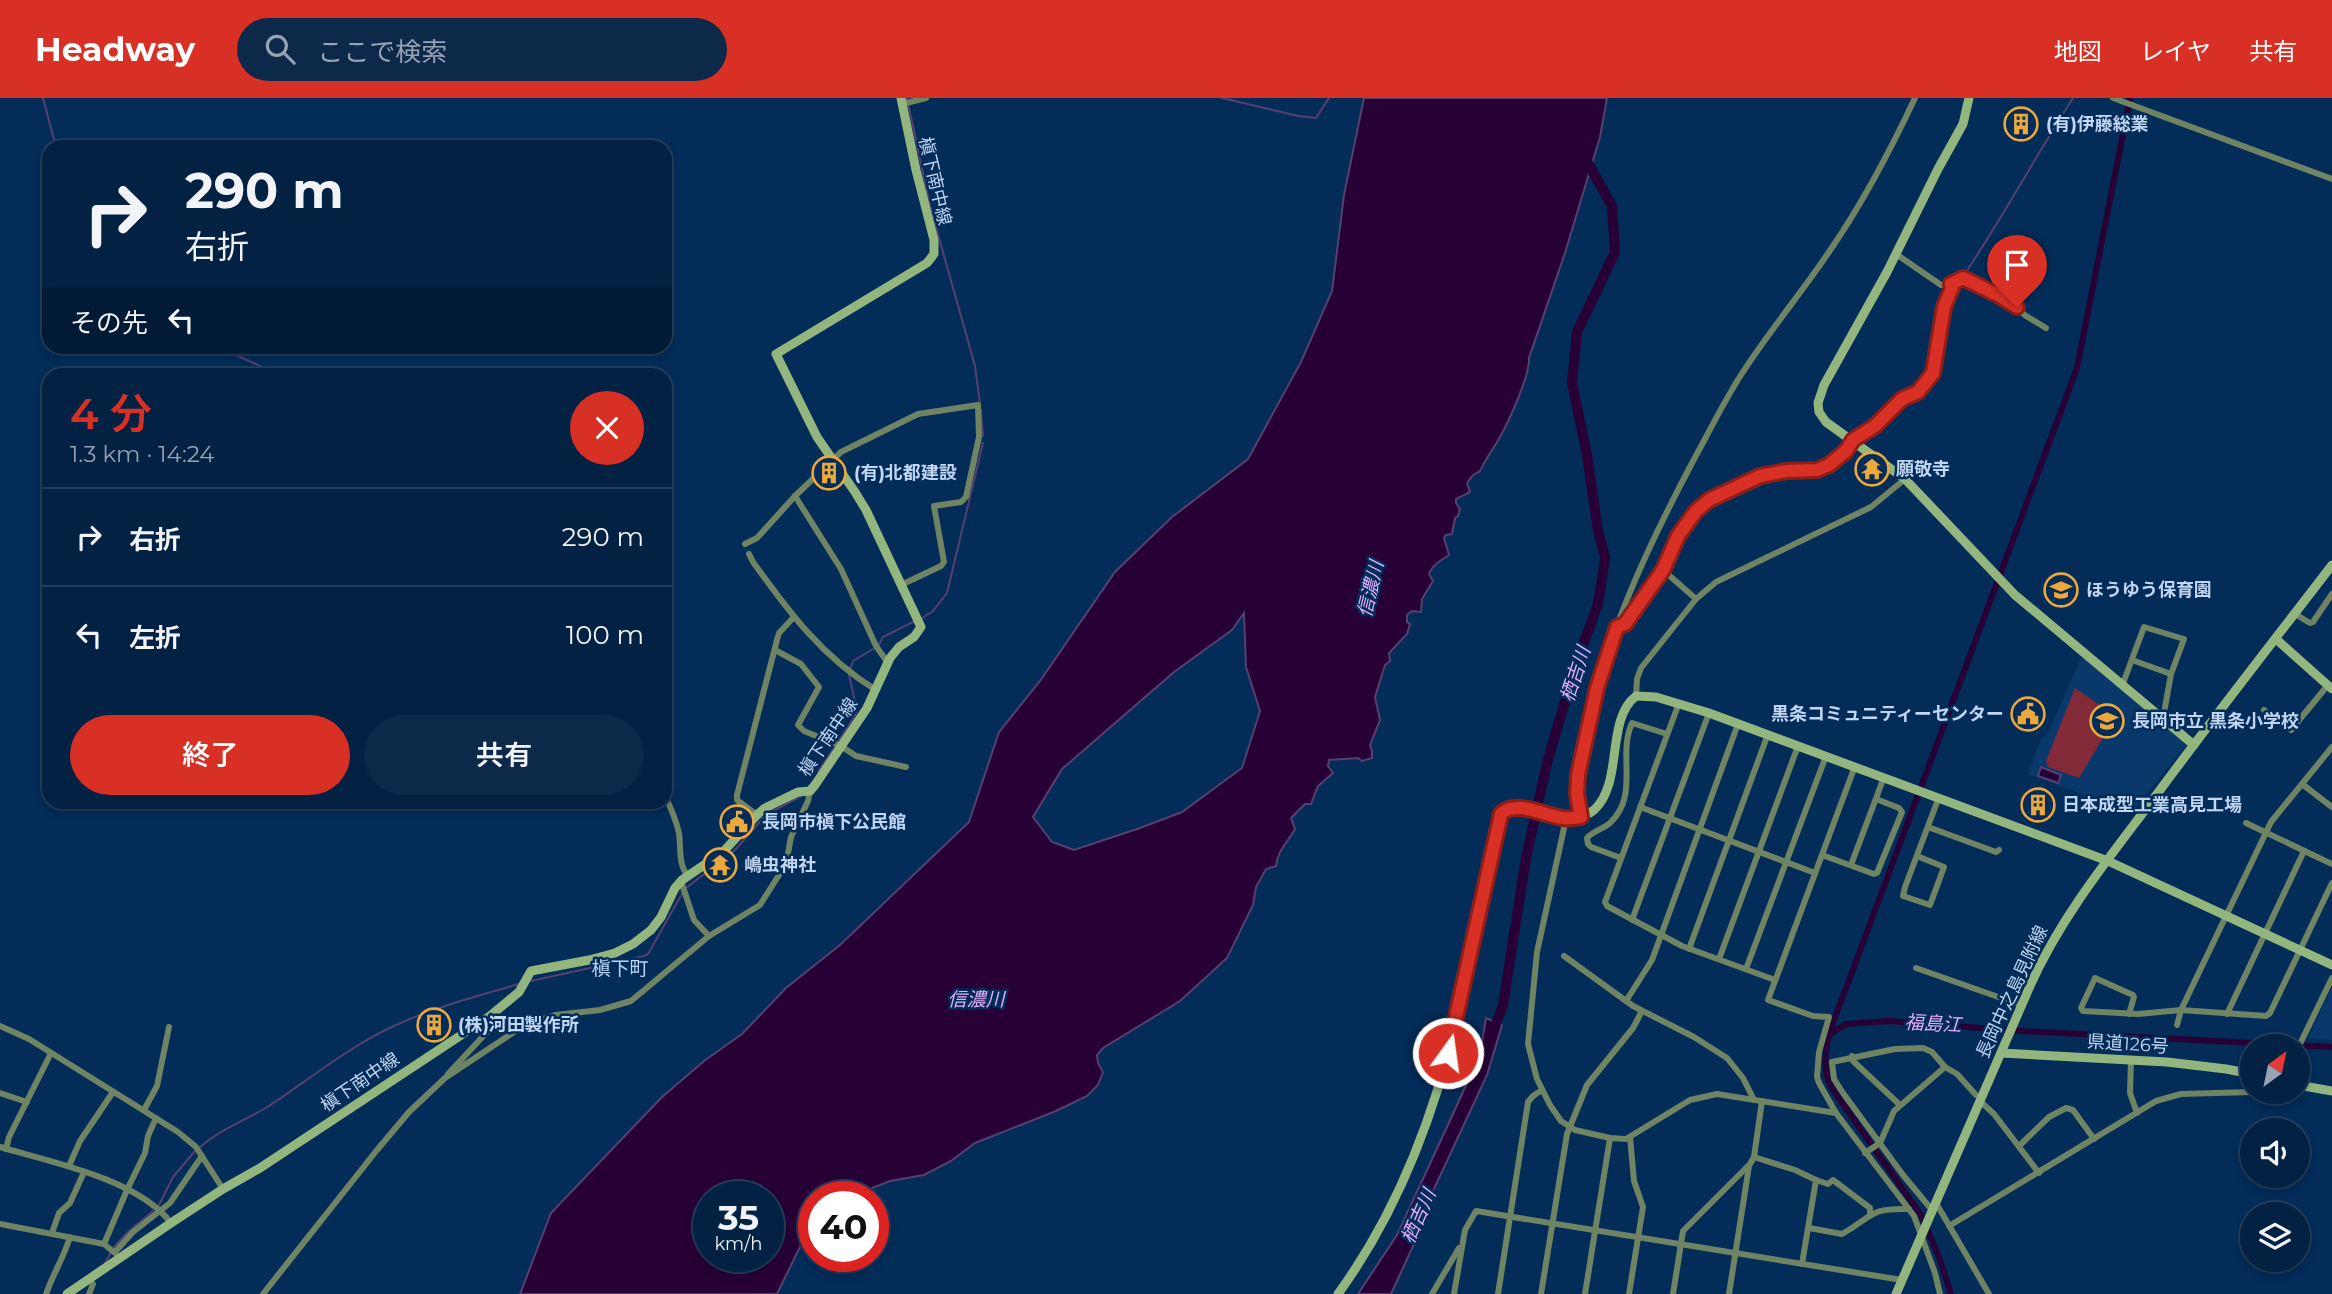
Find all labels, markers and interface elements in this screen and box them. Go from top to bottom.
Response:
search box [237,18,727,81]
text: Headway [35,29,195,69]
icon: search [261,30,299,68]
text: ここで検索 [317,36,447,68]
text: 地図 [2054,37,2102,66]
text: レイヤ [2140,37,2211,66]
text: 共有 [2249,37,2297,66]
building icon: (有)伊藤総業 [2002,105,2040,143]
place label: (有)伊藤総業 [2046,113,2149,135]
street label: 槇下南中線 [914,135,956,227]
text: 290 m [185,161,344,220]
icon: right [70,168,161,259]
text: 右折 [185,227,249,266]
pin [1987,235,2047,307]
icon: arrive [1998,246,2036,284]
icon: left [162,301,200,339]
text: その先 [70,307,148,339]
text: 4 分 [70,388,152,440]
button: close [570,391,644,465]
text: 1.3 km · 14:24 [70,440,215,468]
temple icon: 願敬寺 [1853,450,1891,488]
building icon: (有)北都建設 [810,454,848,492]
place label: 願敬寺 [1896,458,1950,480]
place label: (有)北都建設 [854,462,957,484]
icon: right [70,518,108,556]
text: 290 m [562,521,644,553]
text: 右折 [129,524,181,556]
water label: 信濃川 [1353,557,1389,619]
school or university icon: ほうゆう保育園 [2042,571,2080,609]
place label: ほうゆう保育園 [2086,579,2212,601]
icon: left [70,616,108,654]
text: 100 m [566,619,644,651]
text: 左折 [129,622,181,654]
water label: 栖吉川 [1556,642,1596,705]
street label: 槇下南中線 [794,694,862,780]
public building icon: 黒条コミュニティーセンター [2009,695,2047,733]
school or university icon: 長岡市立 黒条小学校 [2088,702,2126,740]
place label: 黒条コミュニティーセンター [1771,703,2004,725]
place label: 長岡市立 黒条小学校 [2132,710,2299,732]
button: 終了 [70,715,350,795]
button: 共有 [364,715,644,795]
building icon: 日本成型工業高見工場 [2019,786,2057,824]
place label: 日本成型工業高見工場 [2062,794,2242,816]
public building icon: 長岡市槇下公民館 [718,803,756,841]
place label: 長岡市槇下公民館 [762,811,906,833]
temple icon: 嶋虫神社 [701,846,739,884]
place label: 嶋虫神社 [744,854,816,876]
street label: 長岡中之島見附線 [1972,922,2052,1062]
district label: 槇下町 [591,957,649,980]
water label: 信濃川 [947,988,1006,1011]
building icon: (株)河田製作所 [415,1006,453,1044]
water label: 福島江 [1904,1011,1964,1037]
place label: (株)河田製作所 [458,1014,579,1036]
position arrow [1411,1016,1485,1090]
street label: 県道126号 [2087,1030,2169,1058]
north arrow [2240,1034,2310,1104]
map controls [2240,1034,2310,1272]
street label: 槇下南中線 [317,1048,403,1116]
button: sound [2240,1118,2310,1188]
speed limit sign: 40 [798,1181,889,1272]
water label: 栖吉川 [1396,1184,1441,1247]
text: 35 [718,1196,759,1239]
button: layers [2240,1202,2310,1272]
text: km/h [714,1233,763,1255]

